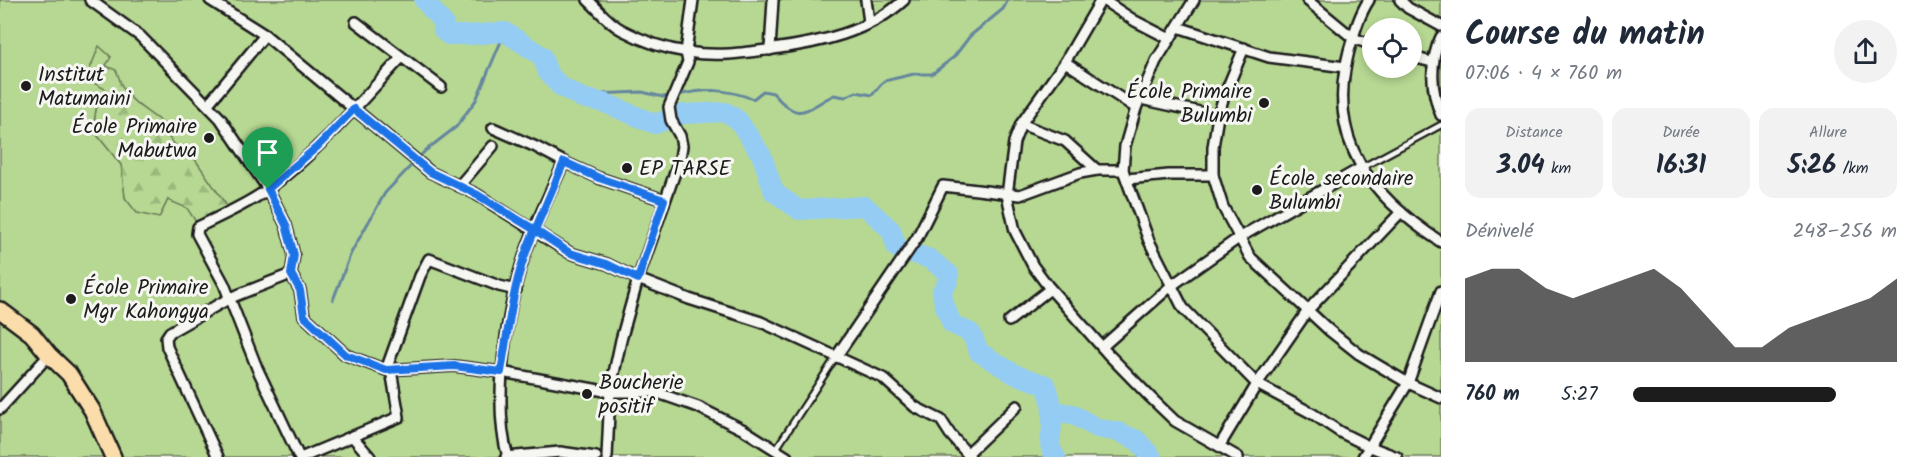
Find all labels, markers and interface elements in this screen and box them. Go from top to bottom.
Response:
text: Course du matin [1465,9,1705,62]
map controls [1362,18,1422,78]
button: locate [1362,18,1422,78]
button: share [1834,20,1897,83]
text: 07:06 · 4 × 760 m [1465,58,1622,90]
place label: Institut Matumaini [38,59,131,116]
place label: École Primaire Bulumbi [1127,76,1253,133]
marker: Institut Matumaini [19,79,33,93]
marker: École Primaire Bulumbi [1257,96,1271,110]
place label: École Primaire Mabutwa [72,111,198,168]
text: Distance [1505,120,1563,145]
text: Durée [1662,120,1700,145]
text: Allure [1809,120,1847,145]
pin [242,127,293,189]
marker: École Primaire Mabutwa [202,131,216,145]
icon: arrive [251,136,284,169]
text: 3.04 [1497,145,1545,187]
text: 16:31 [1656,145,1706,187]
text: 5:26 [1787,145,1836,187]
place label: EP TARSE [639,153,732,186]
text: km [1545,156,1571,181]
text: /km [1836,156,1869,181]
marker: EP TARSE [620,161,634,175]
place label: École secondaire Bulumbi [1269,163,1414,220]
marker: École secondaire Bulumbi [1250,183,1264,197]
text: Dénivelé [1465,216,1533,248]
text: 248–256 m [1793,216,1897,248]
place label: École Primaire Mgr Kahongya [83,272,209,329]
marker: École Primaire Mgr Kahongya [64,292,78,306]
place label: Boucherie positif [598,367,684,424]
text: 760 m [1465,379,1520,411]
text: 5:27 [1561,379,1598,411]
marker: Boucherie positif [580,387,594,401]

